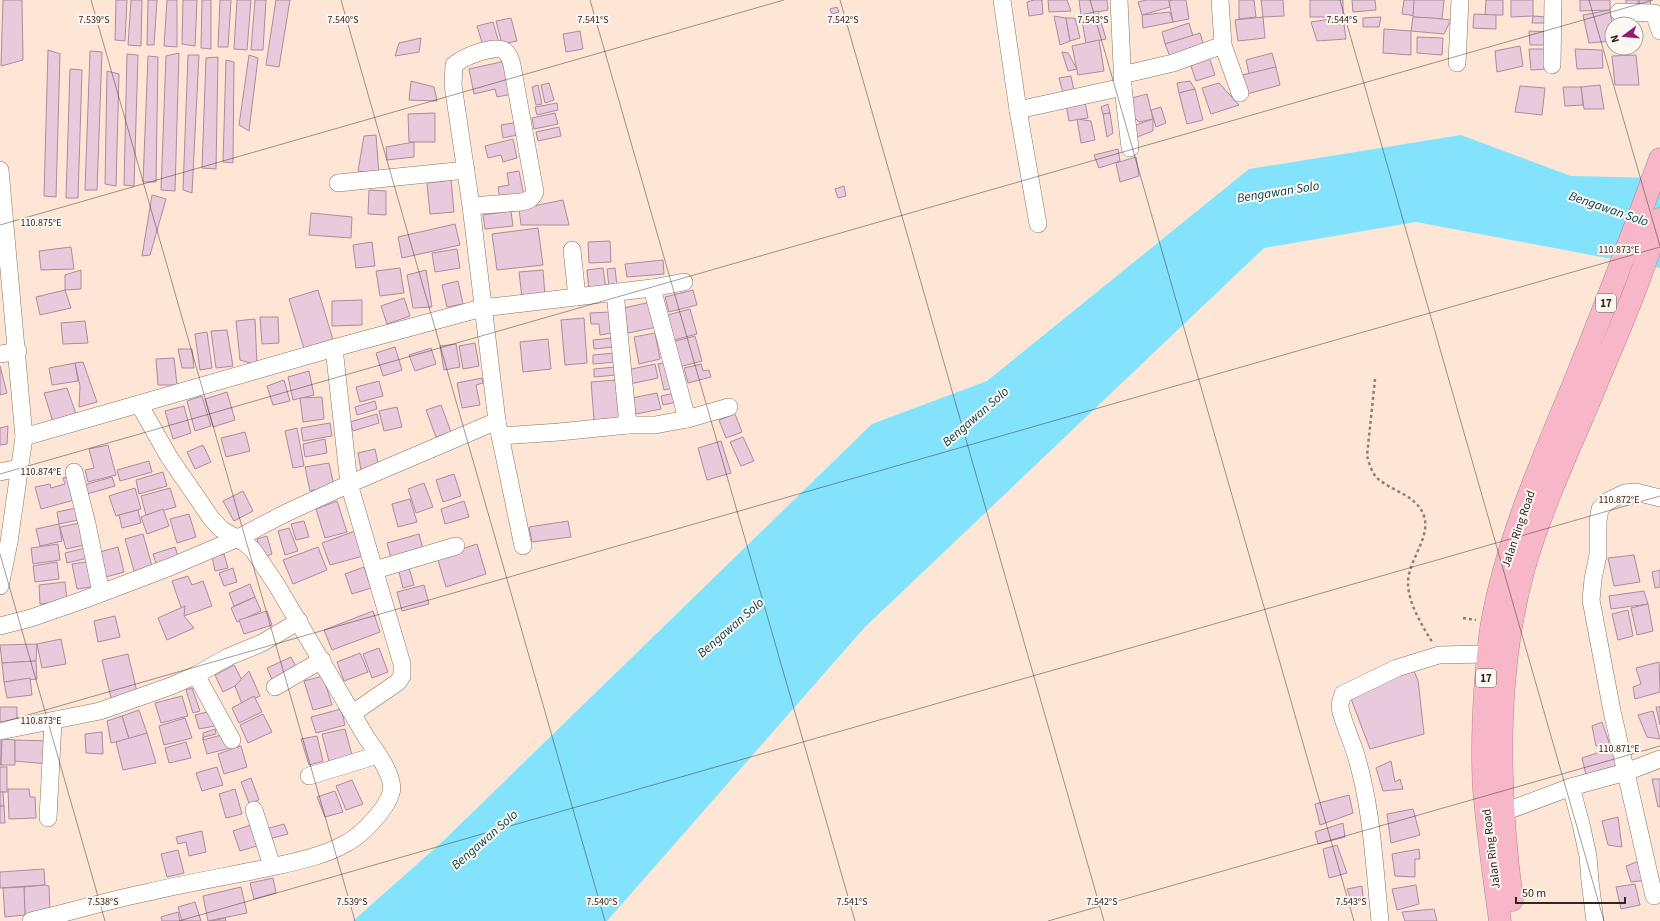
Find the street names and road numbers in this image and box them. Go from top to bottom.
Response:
road number: 17 [1596,294,1616,312]
street label: Jalan Ring Road [1497,488,1540,570]
road number: 17 [1476,669,1496,687]
street label: Jalan Ring Road [1478,808,1505,890]

